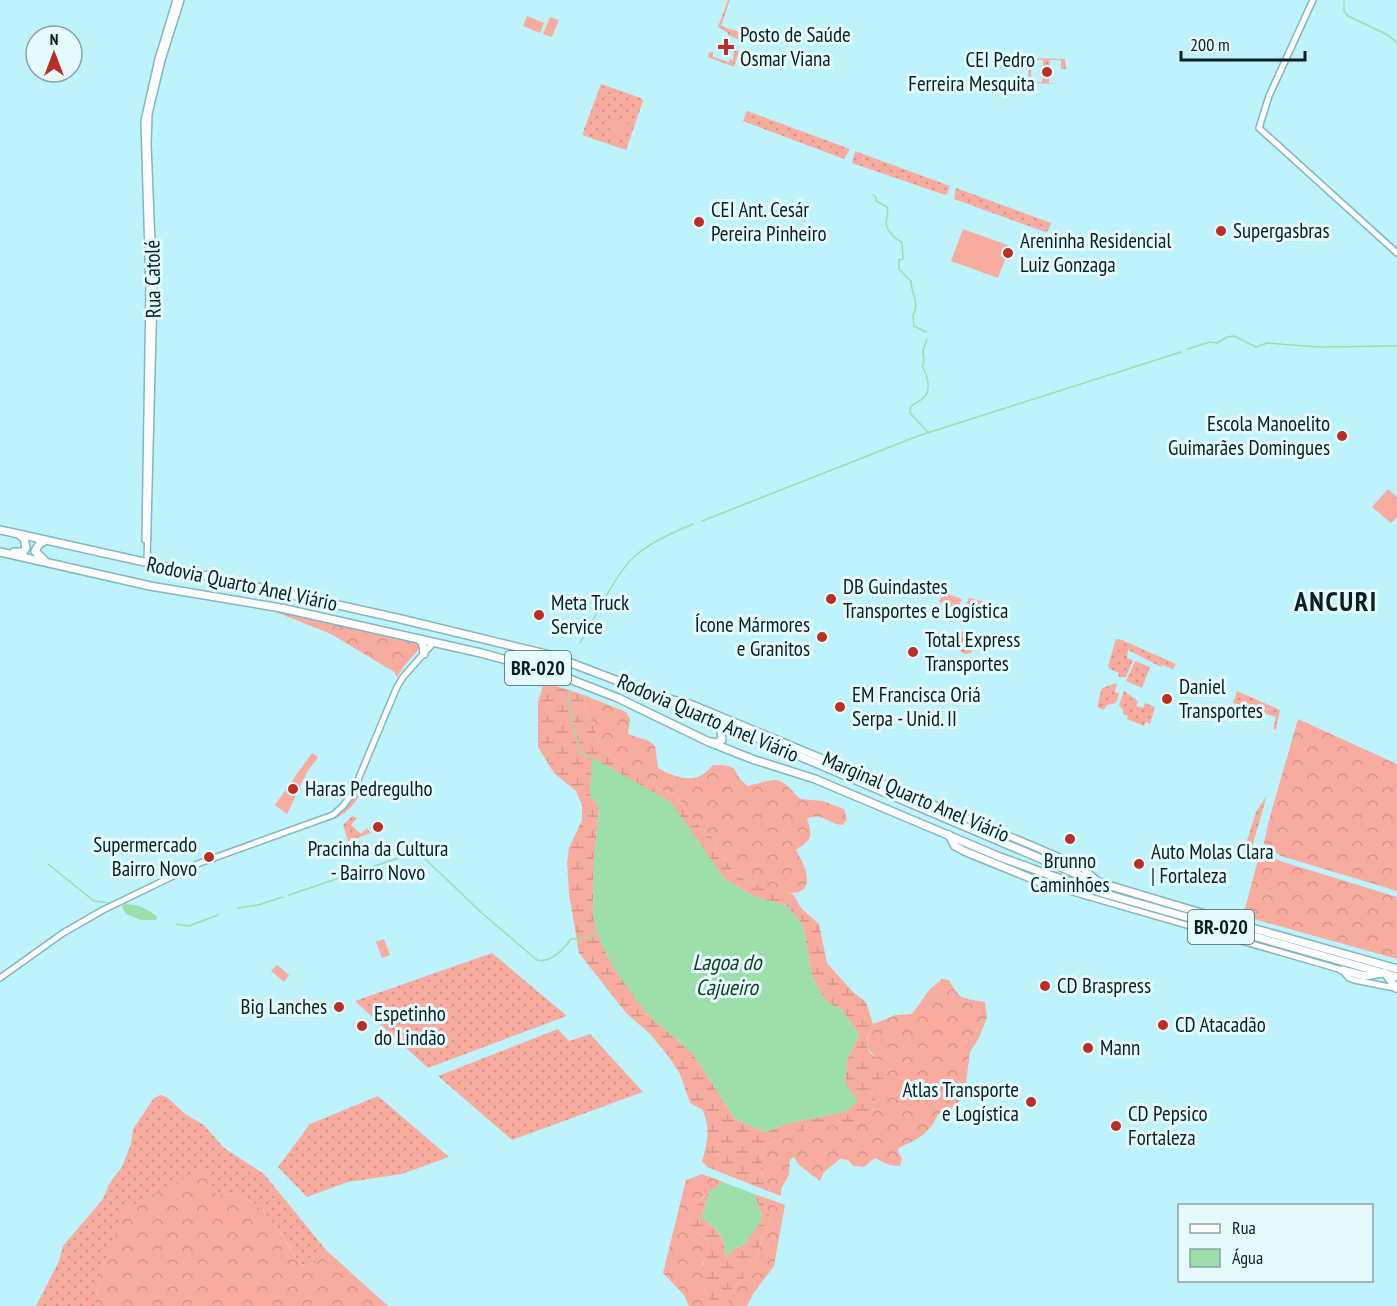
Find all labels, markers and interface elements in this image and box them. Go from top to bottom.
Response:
place label: Posto de Saúde Osmar Viana [740,21,851,72]
north arrow [24,24,84,84]
scale bar [1181,24,1306,62]
text: N [50,29,58,49]
text: 200 m [1190,33,1230,56]
marker: Posto de Saúde Osmar Viana [717,38,735,56]
place label: CEI Pedro Ferreira Mesquita [908,46,1035,97]
marker: CEI Pedro Ferreira Mesquita [1040,65,1054,79]
place label: CEI Ant. Cesár Pereira Pinheiro [711,196,827,247]
marker: CEI Ant. Cesár Pereira Pinheiro [692,215,706,229]
place label: Supergasbras [1233,217,1330,244]
marker: Supergasbras [1214,224,1228,238]
place label: Areninha Residencial Luiz Gonzaga [1020,227,1171,278]
street label: Rua Catolé [138,240,167,318]
marker: Areninha Residencial Luiz Gonzaga [1001,246,1015,260]
place label: Escola Manoelito Guimarães Domingues [1168,410,1330,461]
marker: Escola Manoelito Guimarães Domingues [1335,429,1349,443]
street label: Rodovia Quarto Anel Viário [144,550,340,617]
place label: DB Guindastes Transportes e Logística [843,573,1008,624]
district label: ANCURI [1293,584,1378,618]
place label: Meta Truck Service [551,589,629,640]
marker: DB Guindastes Transportes e Logística [824,592,838,606]
marker: Meta Truck Service [532,608,546,622]
place label: Ícone Mármores e Granitos [695,611,810,662]
place label: Total Express Transportes [925,626,1020,677]
marker: Ícone Mármores e Granitos [815,630,829,644]
marker: Total Express Transportes [906,645,920,659]
road number: BR-020 [505,651,571,685]
street label: Rodovia Quarto Anel Viário [613,667,803,768]
place label: Daniel Transportes [1179,673,1263,724]
place label: EM Francisca Oriá Serpa - Unid. II [852,681,981,732]
marker: Daniel Transportes [1160,692,1174,706]
marker: EM Francisca Oriá Serpa - Unid. II [833,700,847,714]
street label: Marginal Quarto Anel Viário [819,745,1014,848]
place label: Haras Pedregulho [305,775,433,802]
marker: Haras Pedregulho [286,782,300,796]
marker: Pracinha da Cultura - Bairro Novo [371,820,385,834]
place label: Supermercado Bairro Novo [93,831,197,882]
marker: Brunno Caminhões [1063,832,1077,846]
place label: Pracinha da Cultura - Bairro Novo [308,835,448,886]
place label: Auto Molas Clara | Fortaleza [1151,838,1274,889]
place label: Brunno Caminhões [1030,847,1110,898]
marker: Supermercado Bairro Novo [202,850,216,864]
marker: Auto Molas Clara | Fortaleza [1132,857,1146,871]
road number: BR-020 [1188,910,1254,944]
water label: Lagoa do Cajueiro [692,948,763,1001]
place label: CD Braspress [1057,972,1151,999]
marker: CD Braspress [1038,979,1052,993]
place label: Big Lanches [241,993,327,1020]
marker: Big Lanches [332,1000,346,1014]
place label: Espetinho do Lindão [374,1000,446,1051]
place label: CD Atacadão [1175,1011,1266,1038]
marker: CD Atacadão [1156,1018,1170,1032]
marker: Espetinho do Lindão [355,1019,369,1033]
place label: Mann [1100,1034,1140,1061]
marker: Mann [1081,1041,1095,1055]
place label: Atlas Transporte e Logística [902,1076,1019,1127]
marker: Atlas Transporte e Logística [1024,1095,1038,1109]
place label: CD Pepsico Fortaleza [1128,1100,1208,1151]
marker: CD Pepsico Fortaleza [1109,1119,1123,1133]
legend [1178,1204,1373,1282]
text: Rua [1232,1216,1256,1239]
text: Água [1232,1246,1263,1269]

